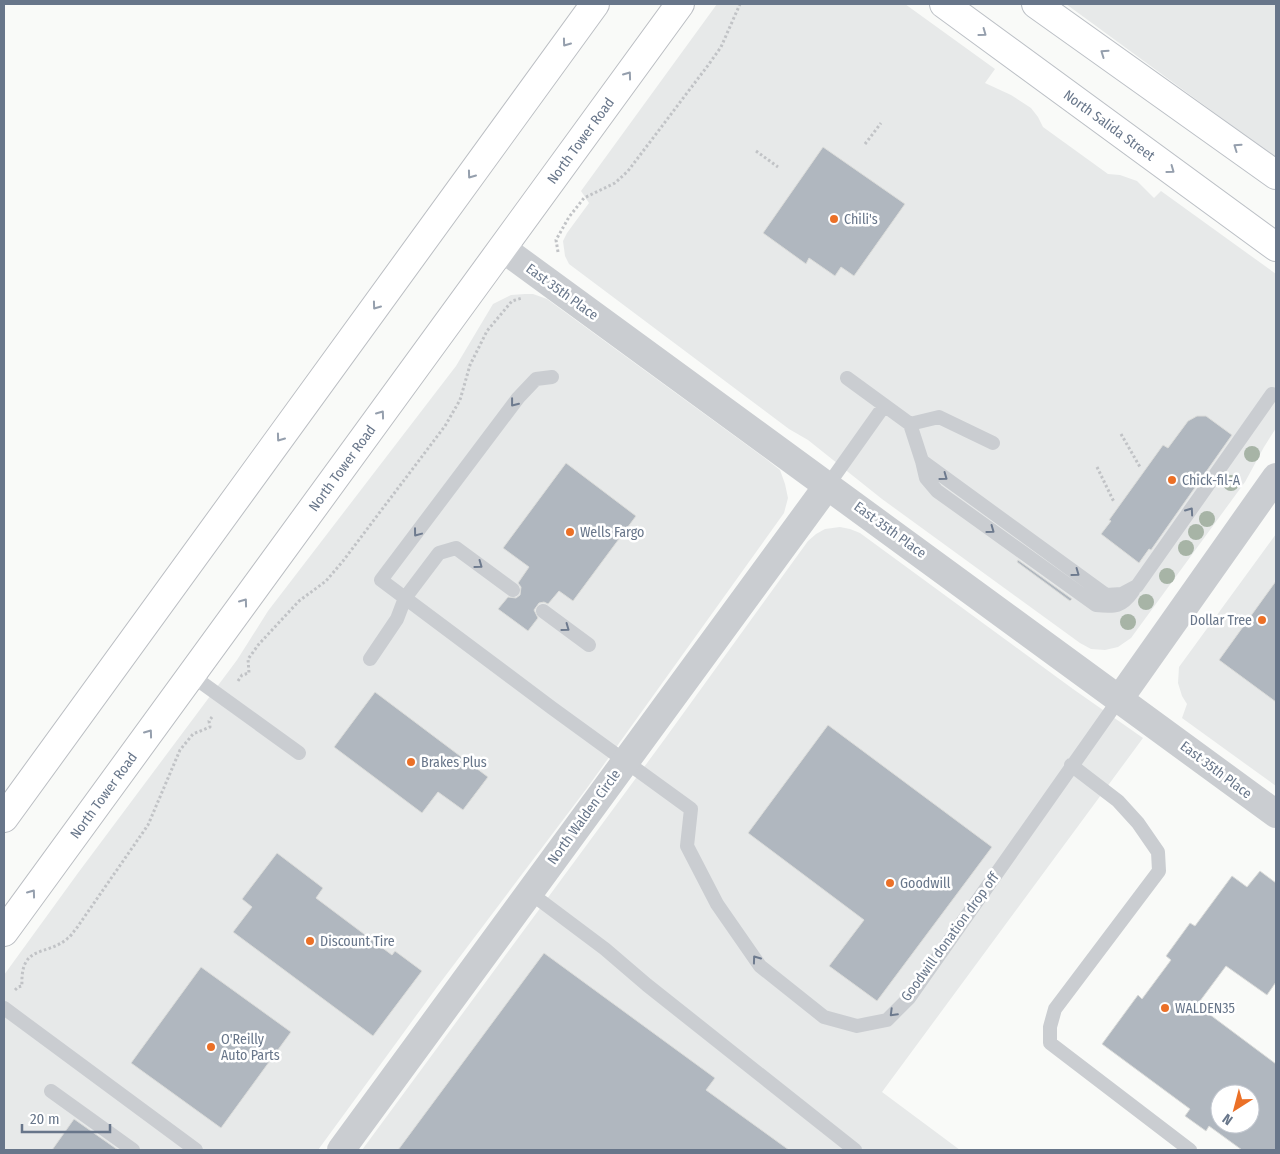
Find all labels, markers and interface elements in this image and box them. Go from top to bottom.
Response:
one-way arrow [977,27,987,36]
one-way arrow [563,37,572,47]
one-way arrow [1100,50,1110,59]
one-way arrow [622,72,630,81]
street label: North Salida Street [1060,86,1159,164]
street label: North Tower Road [543,94,617,187]
one-way arrow [1233,144,1242,153]
one-way arrow [1165,164,1174,173]
one-way arrow [468,169,477,179]
place label: Chili's [844,211,878,228]
marker: Chili's [828,213,840,225]
street label: East 35th Place [523,260,602,324]
one-way arrow [373,300,381,309]
one-way arrow [511,397,520,407]
one-way arrow [375,410,384,420]
street label: North Tower Road [305,422,379,514]
one-way arrow [277,432,286,442]
one-way arrow [938,472,947,480]
place label: Chick-fil-A [1182,472,1241,489]
marker: Chick-fil-A [1166,474,1178,486]
street label: East 35th Place [851,498,930,562]
one-way arrow [1184,507,1193,517]
place label: Wells Fargo [580,524,644,541]
one-way arrow [985,524,995,533]
marker: Wells Fargo [564,526,576,538]
one-way arrow [414,527,422,536]
one-way arrow [473,559,483,568]
one-way arrow [1070,567,1080,576]
one-way arrow [238,598,247,608]
place label: Dollar Tree [1190,612,1252,629]
marker: Dollar Tree [1256,614,1268,626]
one-way arrow [560,622,570,631]
one-way arrow [143,729,152,739]
street label: East 35th Place [1177,738,1255,802]
street label: North Tower Road [66,749,141,842]
place label: Brakes Plus [421,754,487,771]
marker: Brakes Plus [405,756,417,768]
street label: North Walden Circle [544,766,624,868]
street label: Goodwill donation drop off [898,868,1003,1005]
place label: Goodwill [900,875,951,892]
marker: Goodwill [884,877,896,889]
one-way arrow [27,890,35,899]
place label: Discount Tire [320,933,395,950]
marker: Discount Tire [304,935,316,947]
one-way arrow [753,955,762,965]
place label: WALDEN35 [1175,1000,1235,1017]
marker: WALDEN35 [1159,1002,1171,1014]
one-way arrow [890,1008,899,1017]
place label: O'Reilly Auto Parts [221,1031,280,1064]
marker: O'Reilly Auto Parts [205,1041,217,1053]
north arrow [1210,1084,1260,1134]
scale bar [22,1102,110,1134]
text: 20 m [30,1110,60,1128]
text: N [1219,1110,1236,1128]

